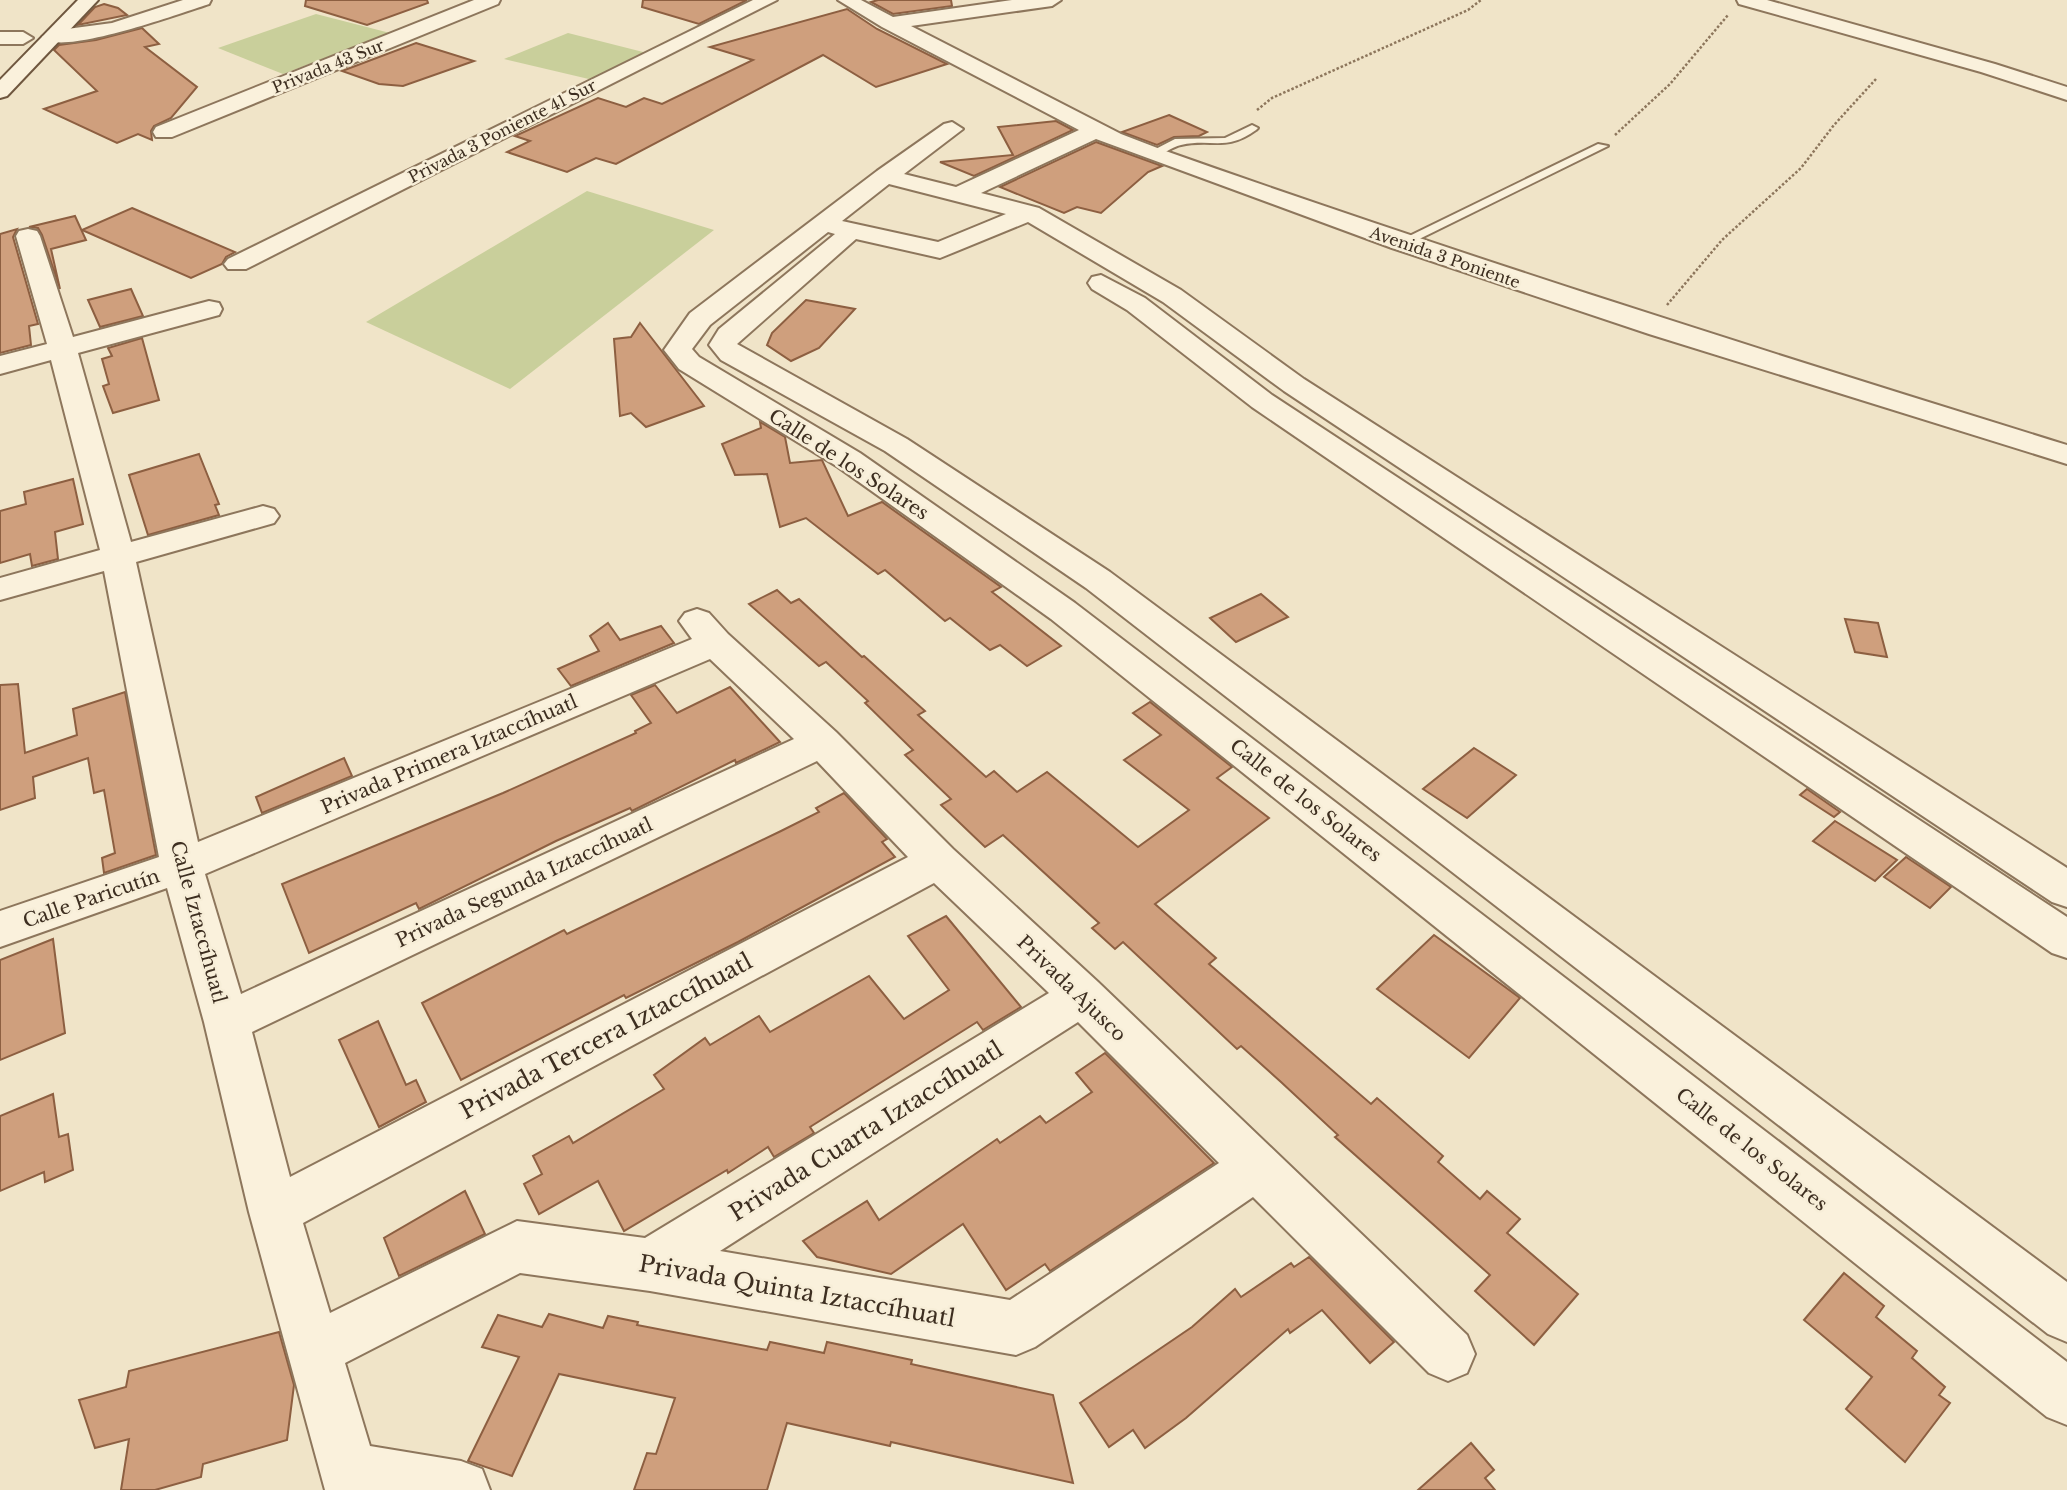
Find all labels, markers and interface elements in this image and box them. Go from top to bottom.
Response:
street label: Privada 43 Sur [269,34,387,98]
street label: Privada 3 Poniente 41 Sur [405,75,600,187]
street label: Avenida 3 Poniente [1366,222,1523,292]
street label: Calle de los Solares [764,404,933,525]
street label: Privada Primera Iztaccíhuatl [317,690,581,819]
street label: Calle de los Solares [1225,734,1386,867]
street label: Privada Segunda Iztaccíhuatl [392,813,656,952]
street label: Calle Iztaccíhuatl [166,838,231,1006]
street label: Calle Paricutín [20,864,163,933]
street label: Privada Ajusco [1012,931,1131,1046]
street label: Privada Tercera Iztaccíhuatl [455,947,757,1125]
street label: Privada Cuarta Iztaccíhuatl [724,1035,1008,1227]
street label: Calle de los Solares [1671,1083,1832,1216]
street label: Privada Quinta Iztaccíhuatl [637,1249,957,1333]

